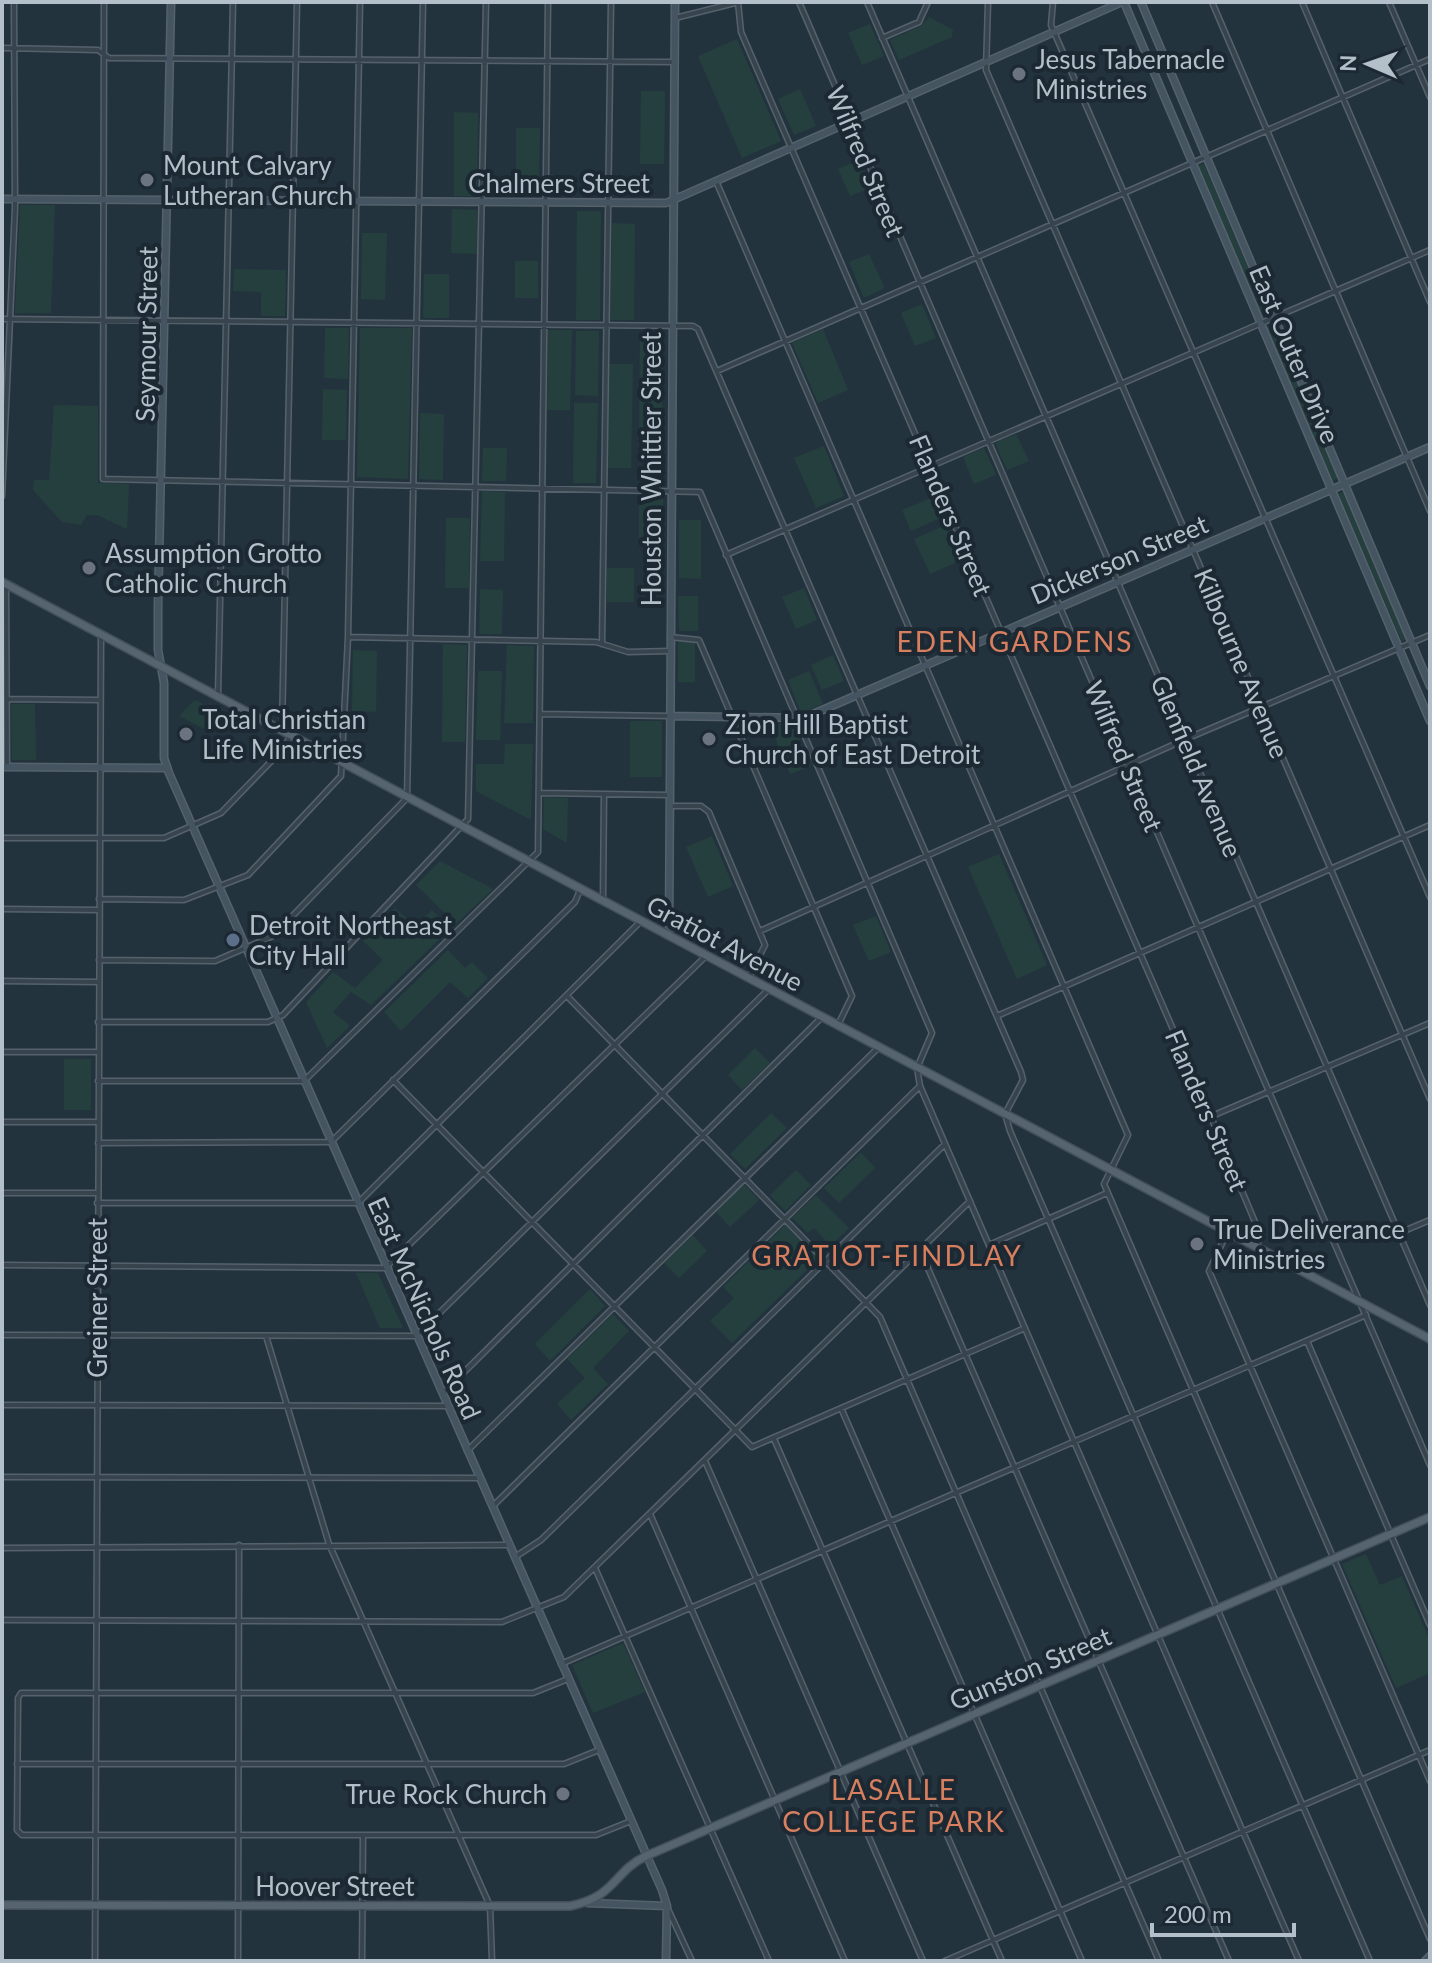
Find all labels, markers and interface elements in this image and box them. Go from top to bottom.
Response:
north arrow [1328,24,1408,104]
place label: Jesus Tabernacle Ministries [1035,43,1225,105]
text: N [1334,54,1361,72]
marker: Jesus Tabernacle Ministries [1010,65,1028,83]
street label: Wilfred Street [820,81,912,242]
place label: Mount Calvary Lutheran Church [163,149,353,211]
street label: Chalmers Street [468,167,651,199]
marker: Mount Calvary Lutheran Church [138,171,156,189]
street label: Seymour Street [128,245,164,422]
street label: East Outer Drive [1243,260,1347,448]
street label: Houston Whittier Street [635,331,667,606]
street label: Flanders Street [903,430,1000,601]
street label: Dickerson Street [1026,507,1213,611]
place label: Assumption Grotto Catholic Church [105,537,322,599]
marker: Assumption Grotto Catholic Church [80,559,98,577]
street label: Kilbourne Avenue [1188,563,1296,763]
district label: EDEN GARDENS [897,624,1134,658]
street label: Glenfield Avenue [1144,670,1250,862]
street label: Wilfred Street [1078,676,1170,837]
place label: Total Christian Life Ministries [202,703,366,765]
place label: Zion Hill Baptist Church of East Detroit [725,708,981,770]
marker: Total Christian Life Ministries [177,725,195,743]
marker: Zion Hill Baptist Church of East Detroit [700,730,718,748]
street label: Gratiot Avenue [641,888,809,998]
place label: Detroit Northeast City Hall [249,909,453,971]
marker: Detroit Northeast City Hall [224,931,242,949]
street label: Flanders Street [1159,1025,1256,1196]
street label: East McNichols Road [362,1192,488,1424]
place label: True Deliverance Ministries [1213,1213,1405,1275]
street label: Greiner Street [81,1217,113,1378]
marker: True Deliverance Ministries [1188,1235,1206,1253]
district label: GRATIOT-FINDLAY [751,1238,1023,1272]
street label: Gunston Street [944,1619,1116,1716]
district label: LASALLE COLLEGE PARK [782,1772,1006,1838]
place label: True Rock Church [345,1778,547,1810]
marker: True Rock Church [554,1785,572,1803]
street label: Hoover Street [255,1870,415,1902]
scale bar [1152,1887,1294,1937]
text: 200 m [1164,1899,1232,1928]

